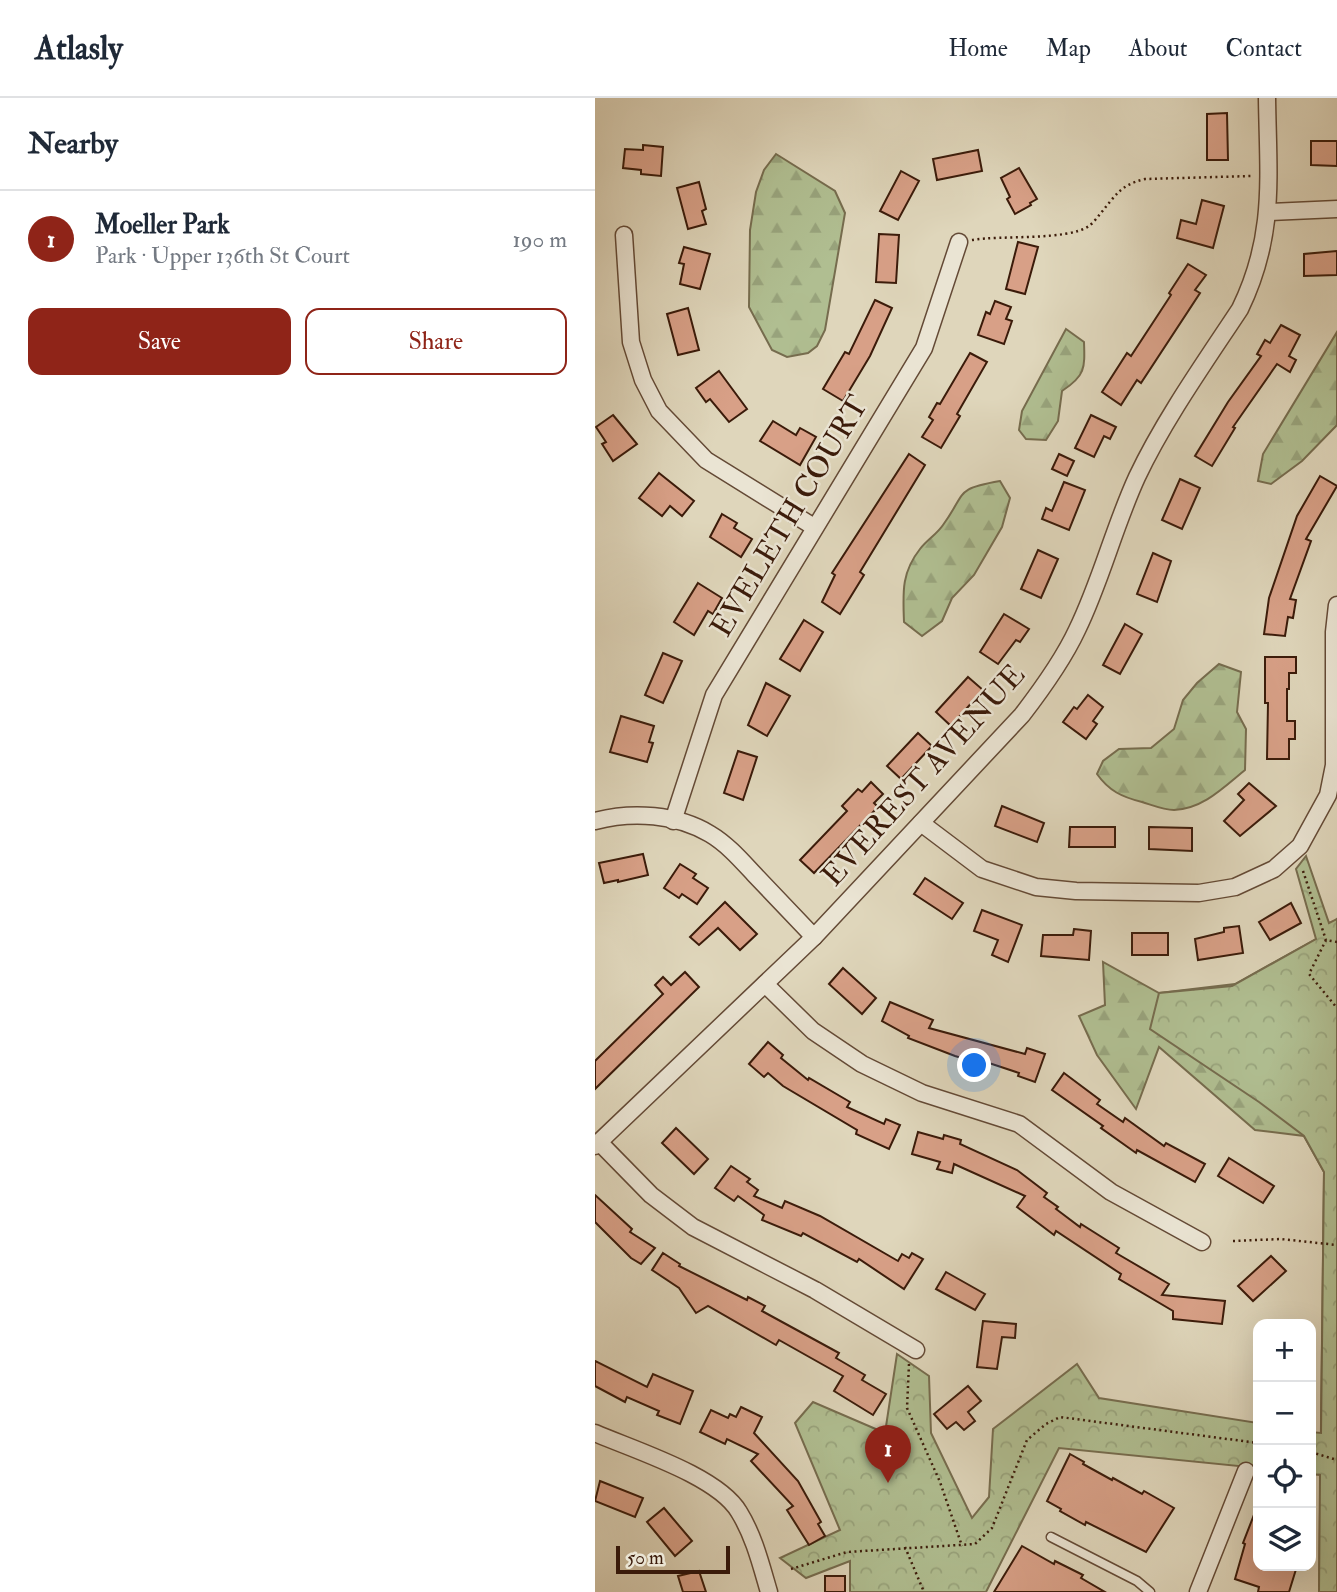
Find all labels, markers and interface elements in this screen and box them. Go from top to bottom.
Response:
text: Atlasly [35,28,123,69]
text: Home [948,33,1008,64]
text: Map [1046,33,1091,64]
text: About [1129,33,1188,64]
text: Contact [1226,33,1302,64]
text: Nearby [28,125,118,162]
text: Moeller Park [95,209,230,241]
text: 1 [47,225,55,254]
text: 190 m [513,225,567,254]
text: Park · Upper 136th St Court [95,241,350,270]
button: Save [28,308,291,375]
button: Share [305,308,567,375]
street label: EVELETH COURT [703,389,876,644]
street label: EVEREST AVENUE [814,657,1033,894]
your location [957,1048,991,1082]
map controls [1253,1319,1316,1571]
button: + [1253,1319,1316,1382]
button: − [1253,1382,1316,1445]
pin: 1 [865,1425,911,1483]
button: locate [1253,1445,1316,1508]
button: layers [1253,1508,1316,1571]
scale bar [616,1543,730,1575]
text: 50 m [627,1546,664,1570]

